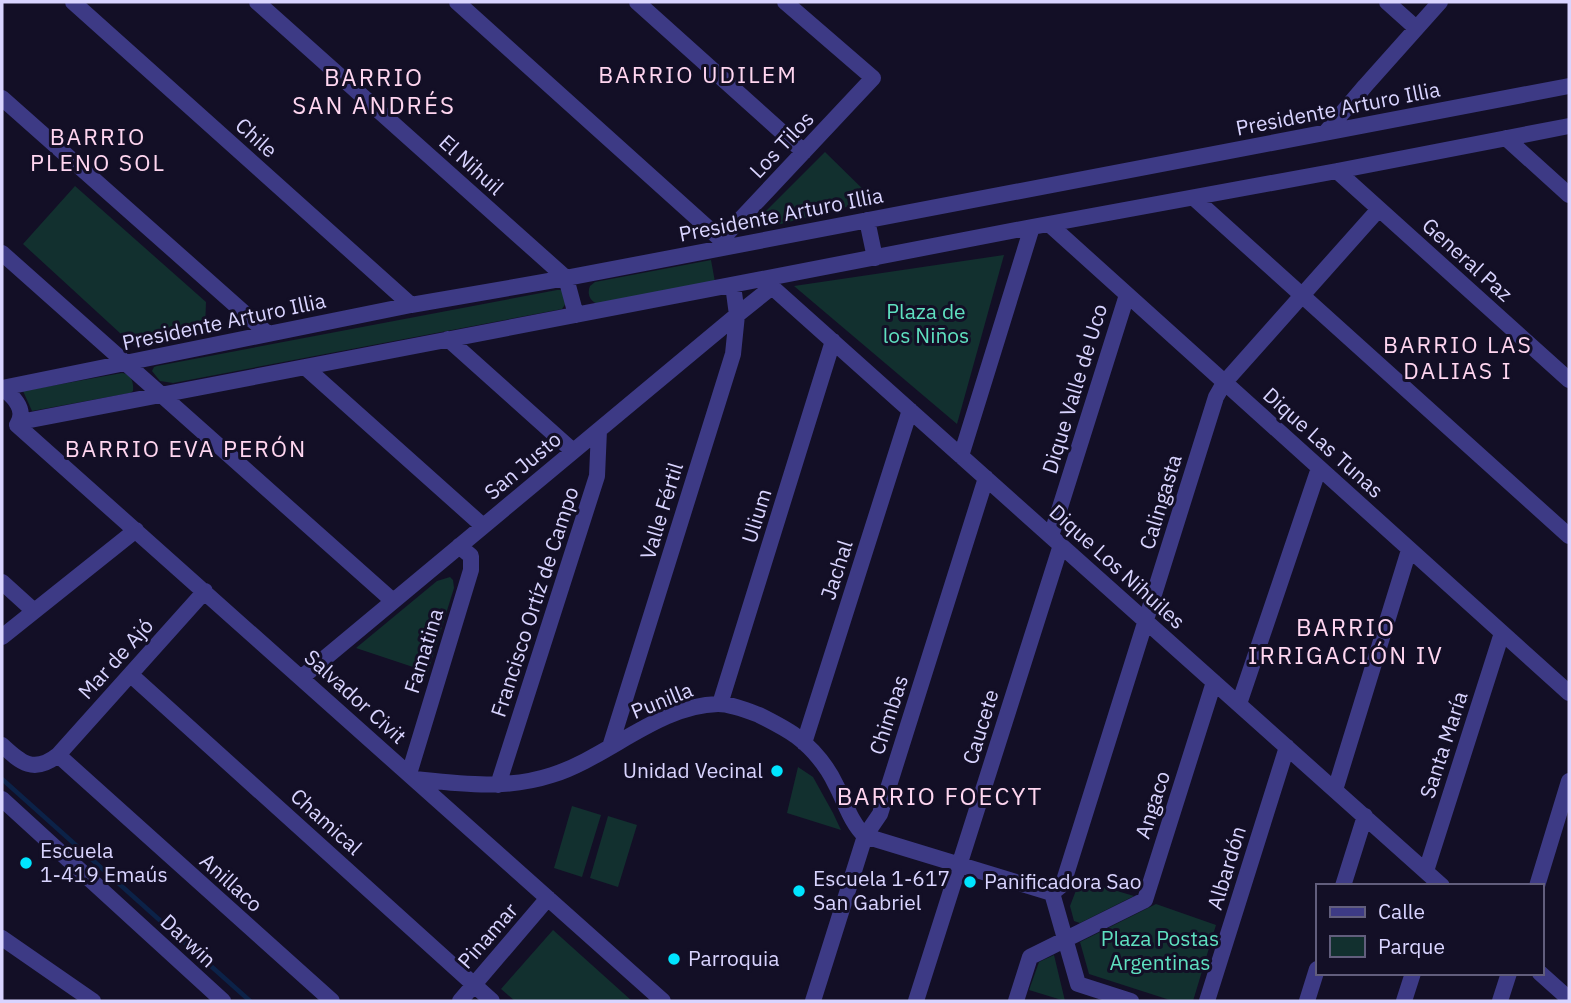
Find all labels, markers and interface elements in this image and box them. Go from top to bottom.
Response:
district label: BARRIO UDILEM [598,59,798,89]
district label: BARRIO SAN ANDRÉS [292,61,456,121]
street label: Presidente Arturo Illia [1233,74,1442,142]
street label: Los Tilos [743,105,820,184]
street label: Chile [230,111,284,164]
district label: BARRIO PLENO SOL [30,121,166,177]
street label: El Nihuil [433,128,510,201]
street label: Presidente Arturo Illia [676,180,885,248]
street label: General Paz [1416,211,1519,307]
street label: Presidente Arturo Illia [119,286,328,356]
park label: Plaza de los Niños [883,297,969,349]
street label: Dique Valle de Uco [1035,300,1113,477]
district label: BARRIO LAS DALIAS I [1383,329,1533,385]
street label: Dique Las Tunas [1257,381,1390,504]
street label: San Justo [478,425,567,506]
district label: BARRIO EVA PERÓN [65,433,307,463]
street label: Calingasta [1132,451,1188,553]
street label: Valle Fértil [633,459,689,563]
street label: Francisco Ortíz de Campo [484,483,585,720]
street label: Ulium [735,485,778,546]
street label: Dique Los Nihuiles [1044,498,1192,635]
street label: Jachal [813,536,859,603]
street label: Famatina [397,605,449,697]
district label: BARRIO IRRIGACIÓN IV [1248,611,1444,671]
street label: Mar de Ajó [71,612,159,705]
street label: Salvador Civit [299,643,413,750]
street label: Chimbas [862,671,914,758]
street label: Punilla [627,675,697,725]
street label: Caucete [955,686,1005,768]
street label: Santa María [1413,687,1474,802]
place label: Unidad Vecinal [623,756,763,784]
marker: Unidad Vecinal [769,763,785,779]
street label: Angaco [1128,767,1176,842]
district label: BARRIO FOECYT [837,780,1043,812]
street label: Chamical [285,782,369,861]
street label: Albardón [1200,822,1252,913]
place label: Escuela 1-419 Emaús [40,836,168,888]
street label: Anillaco [194,847,269,918]
marker: Escuela 1-419 Emaús [18,855,34,871]
place label: Escuela 1-617 San Gabriel [813,864,950,916]
place label: Panificadora Sao [984,867,1142,895]
marker: Panificadora Sao [962,874,978,890]
marker: Escuela 1-617 San Gabriel [791,883,807,899]
legend [1316,884,1543,975]
street label: Pinamar [451,896,524,974]
text: Calle [1378,897,1425,925]
street label: Darwin [155,907,223,973]
park label: Plaza Postas Argentinas [1101,924,1219,976]
text: Parque [1378,932,1445,960]
place label: Parroquia [688,944,779,972]
marker: Parroquia [666,951,682,967]

